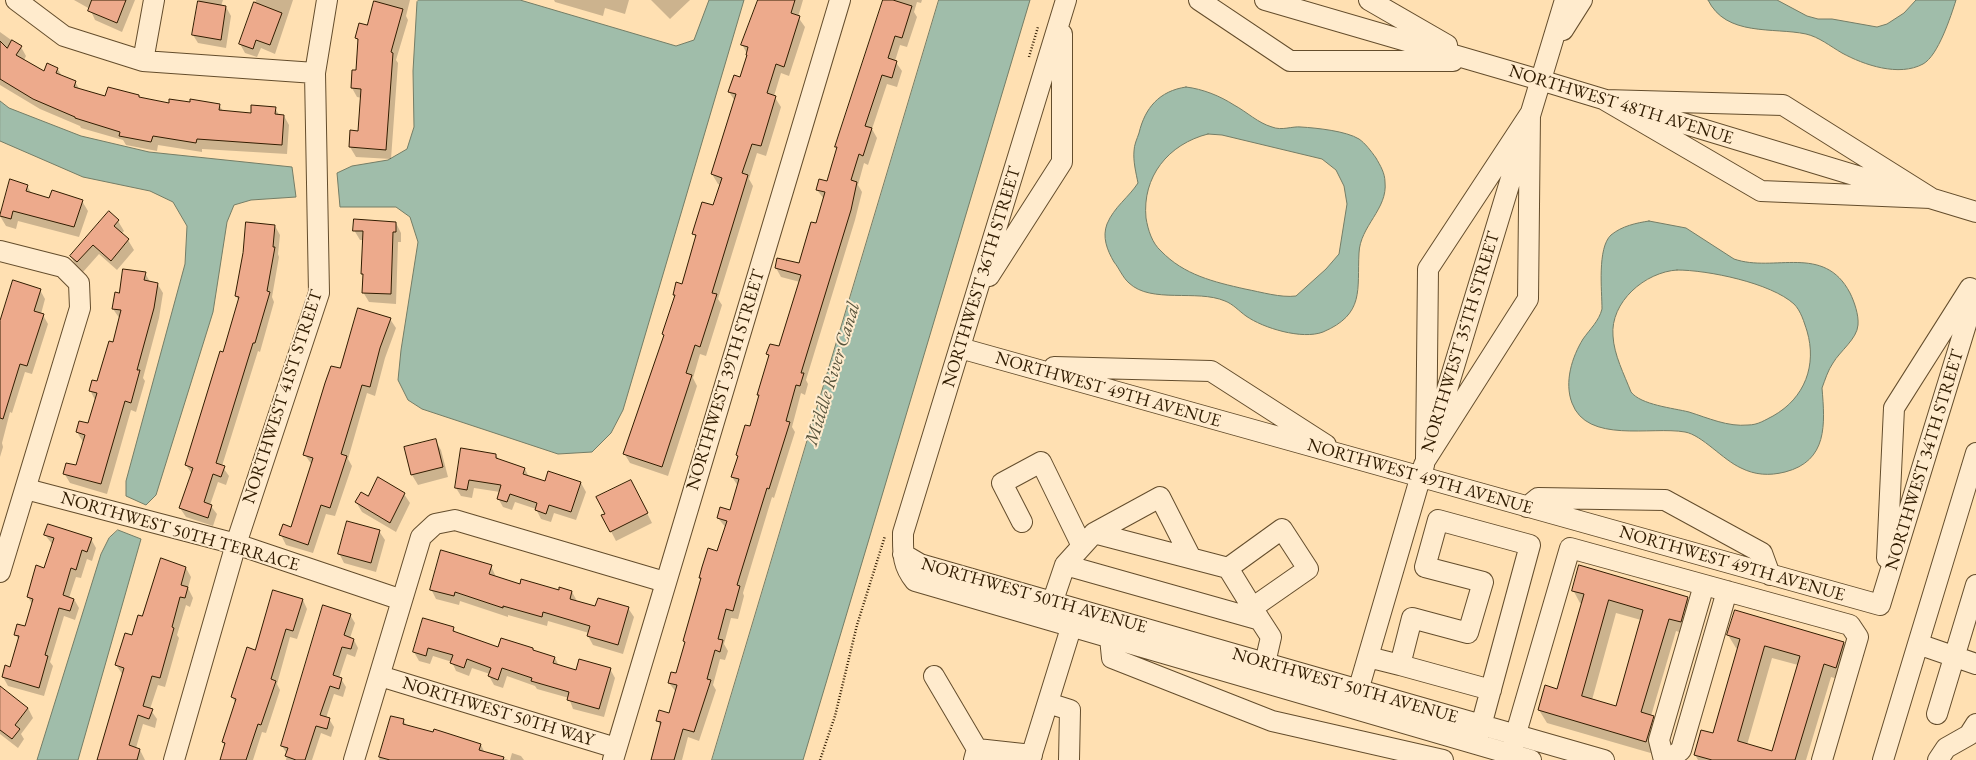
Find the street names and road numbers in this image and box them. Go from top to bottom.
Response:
street label: NORTHWEST 48TH AVENUE [1506,61,1736,149]
street label: NORTHWEST 36TH STREET [938,164,1026,390]
street label: NORTHWEST 35TH STREET [1417,229,1505,455]
street label: NORTHWEST 39TH STREET [682,267,770,493]
street label: NORTHWEST 41ST STREET [238,287,328,507]
street label: NORTHWEST 49TH AVENUE [993,347,1223,433]
street label: NORTHWEST 34TH STREET [1881,347,1969,573]
street label: NORTHWEST 49TH AVENUE [1305,434,1535,520]
street label: NORTHWEST 50TH TERRACE [58,488,302,576]
street label: NORTHWEST 49TH AVENUE [1617,521,1847,607]
street label: NORTHWEST 50TH AVENUE [919,553,1149,639]
street label: NORTHWEST 50TH AVENUE [1230,643,1460,729]
street label: NORTHWEST 50TH WAY [399,673,597,751]

